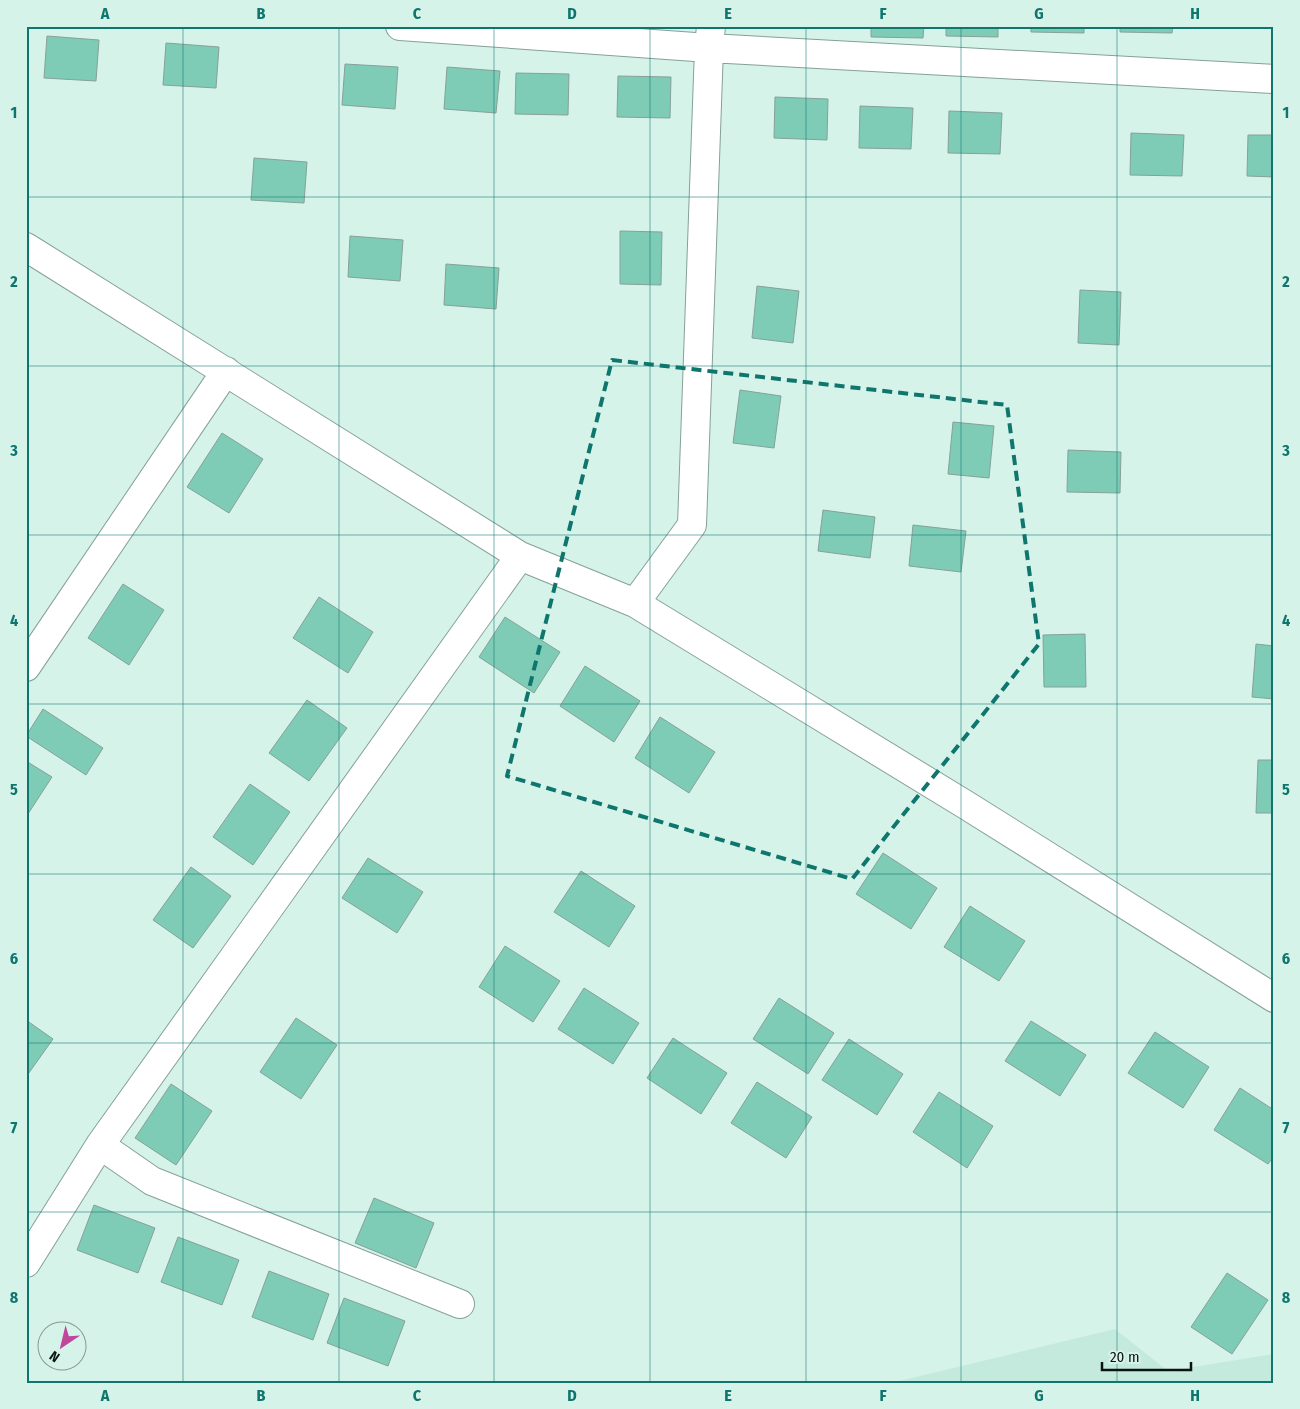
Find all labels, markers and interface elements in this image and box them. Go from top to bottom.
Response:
text: A [100,4,110,23]
text: B [257,4,266,23]
text: C [413,4,422,23]
text: D [567,4,577,23]
text: E [724,4,732,23]
text: F [879,4,887,23]
text: G [1034,4,1044,23]
text: H [1190,4,1200,23]
text: 1 [11,103,17,122]
text: 1 [1283,103,1289,122]
text: 2 [9,272,18,291]
text: 2 [1281,272,1290,291]
text: 3 [9,441,18,460]
text: 3 [1281,441,1290,460]
text: 4 [10,611,18,630]
text: 4 [1282,611,1290,630]
text: 5 [10,780,18,799]
text: 5 [1282,780,1290,799]
text: 6 [10,949,18,968]
text: 6 [1282,949,1290,968]
text: 7 [11,1118,18,1137]
text: 7 [1283,1118,1290,1137]
text: 8 [10,1288,19,1307]
text: 8 [1282,1288,1291,1307]
north arrow [38,1322,88,1372]
scale bar [1102,1339,1191,1371]
text: N [47,1347,63,1366]
text: 20 m [1110,1348,1140,1366]
text: A [100,1386,110,1405]
text: B [257,1386,266,1405]
text: C [413,1386,422,1405]
text: D [567,1386,577,1405]
text: E [724,1386,732,1405]
text: F [879,1386,887,1405]
text: G [1034,1386,1044,1405]
text: H [1190,1386,1200,1405]

